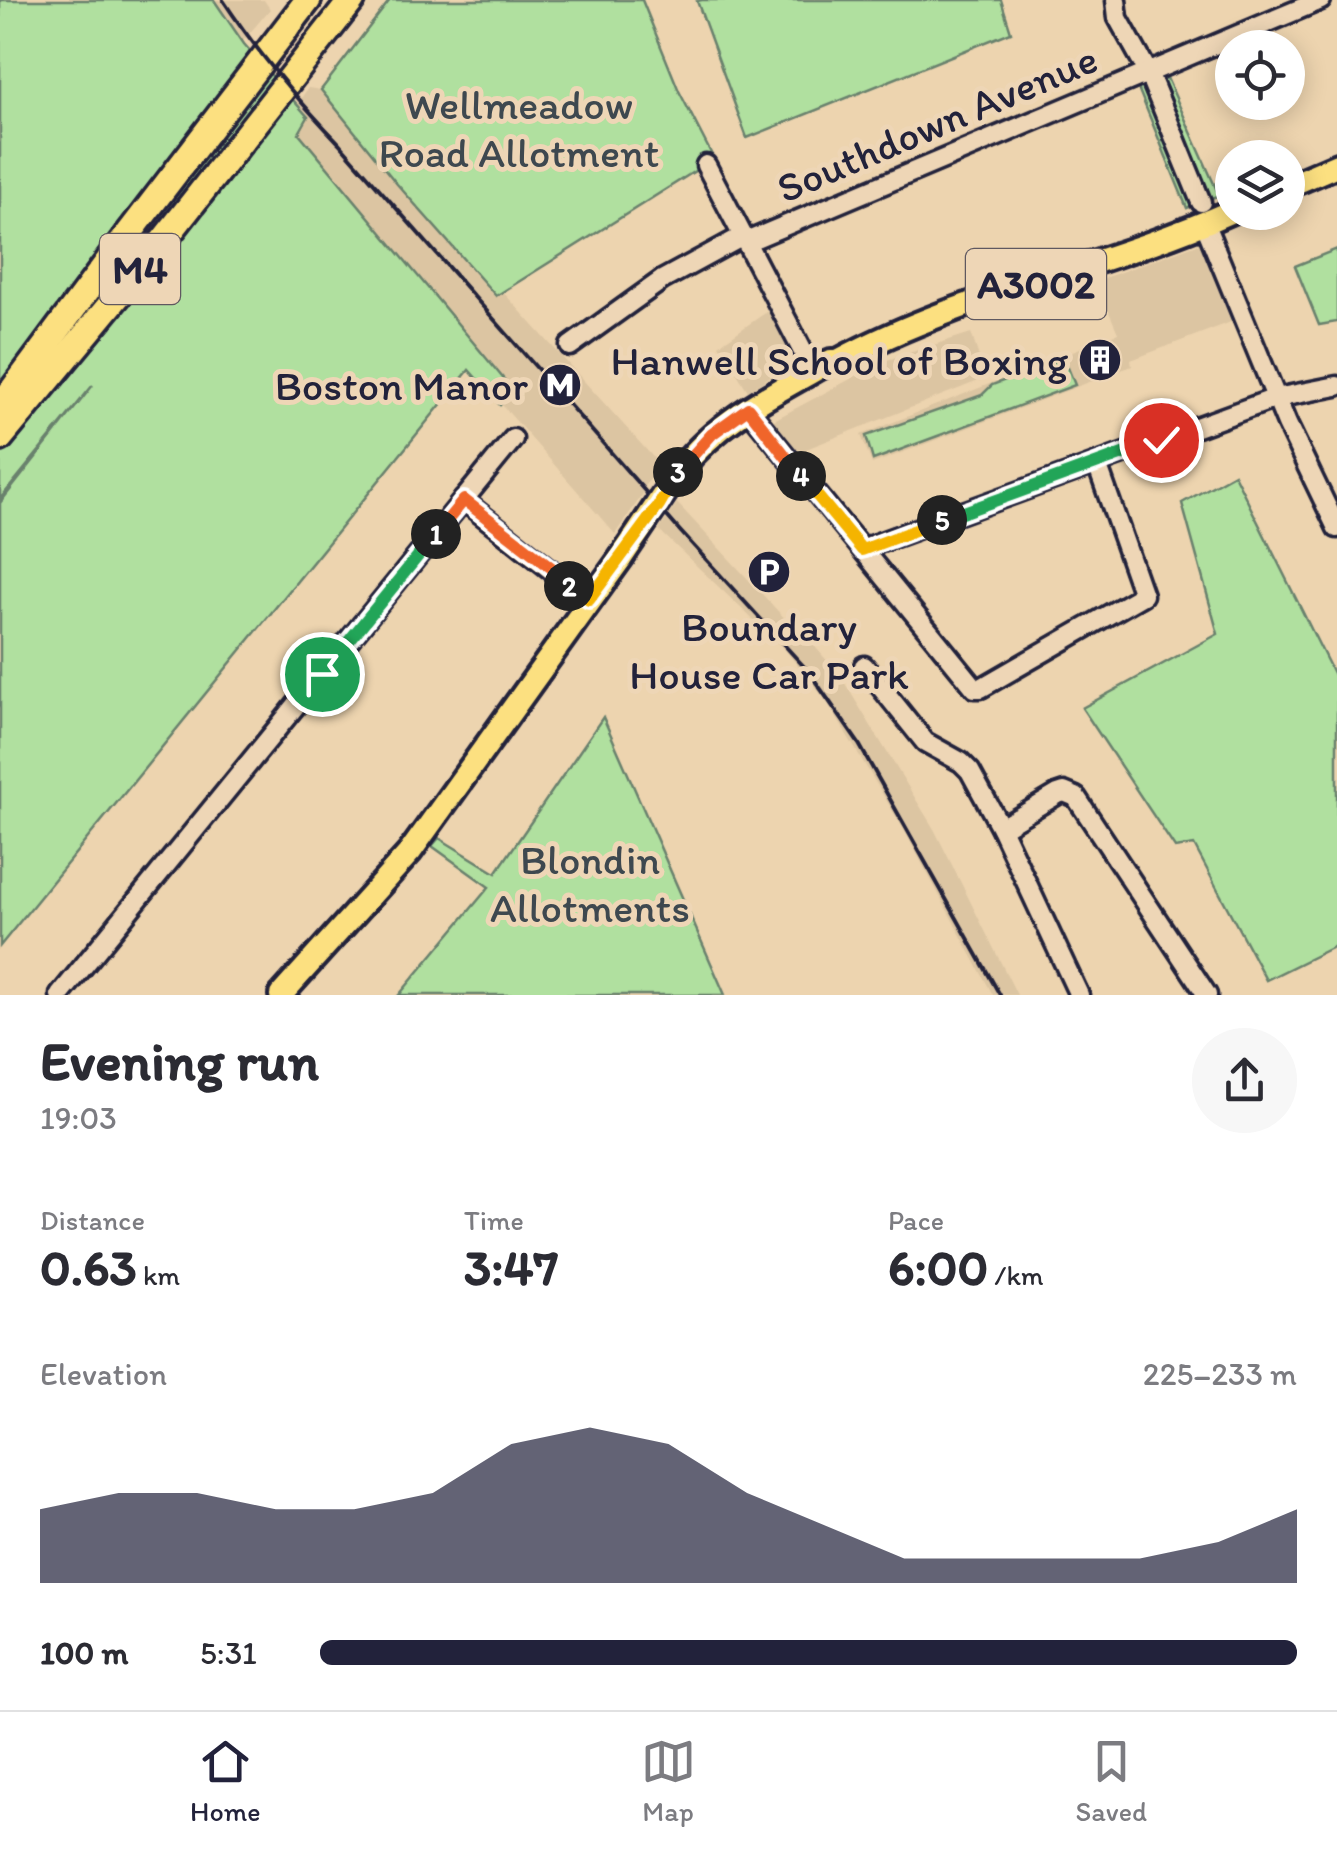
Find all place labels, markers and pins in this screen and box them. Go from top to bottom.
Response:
place label: Hanwell School of Boxing [610,335,1069,386]
building icon: Hanwell School of Boxing [1077,337,1123,383]
place label: Boston Manor [275,360,528,411]
metro station icon: Boston Manor [537,362,583,408]
pin [1119,398,1204,483]
pin: 3 [653,447,703,497]
pin: 4 [776,451,826,501]
pin: 5 [917,495,967,545]
pin: 1 [411,509,461,559]
parking icon: Boundary House Car Park [746,549,792,595]
pin: 2 [544,561,594,611]
place label: Boundary House Car Park [629,601,909,700]
pin [280,632,365,717]

